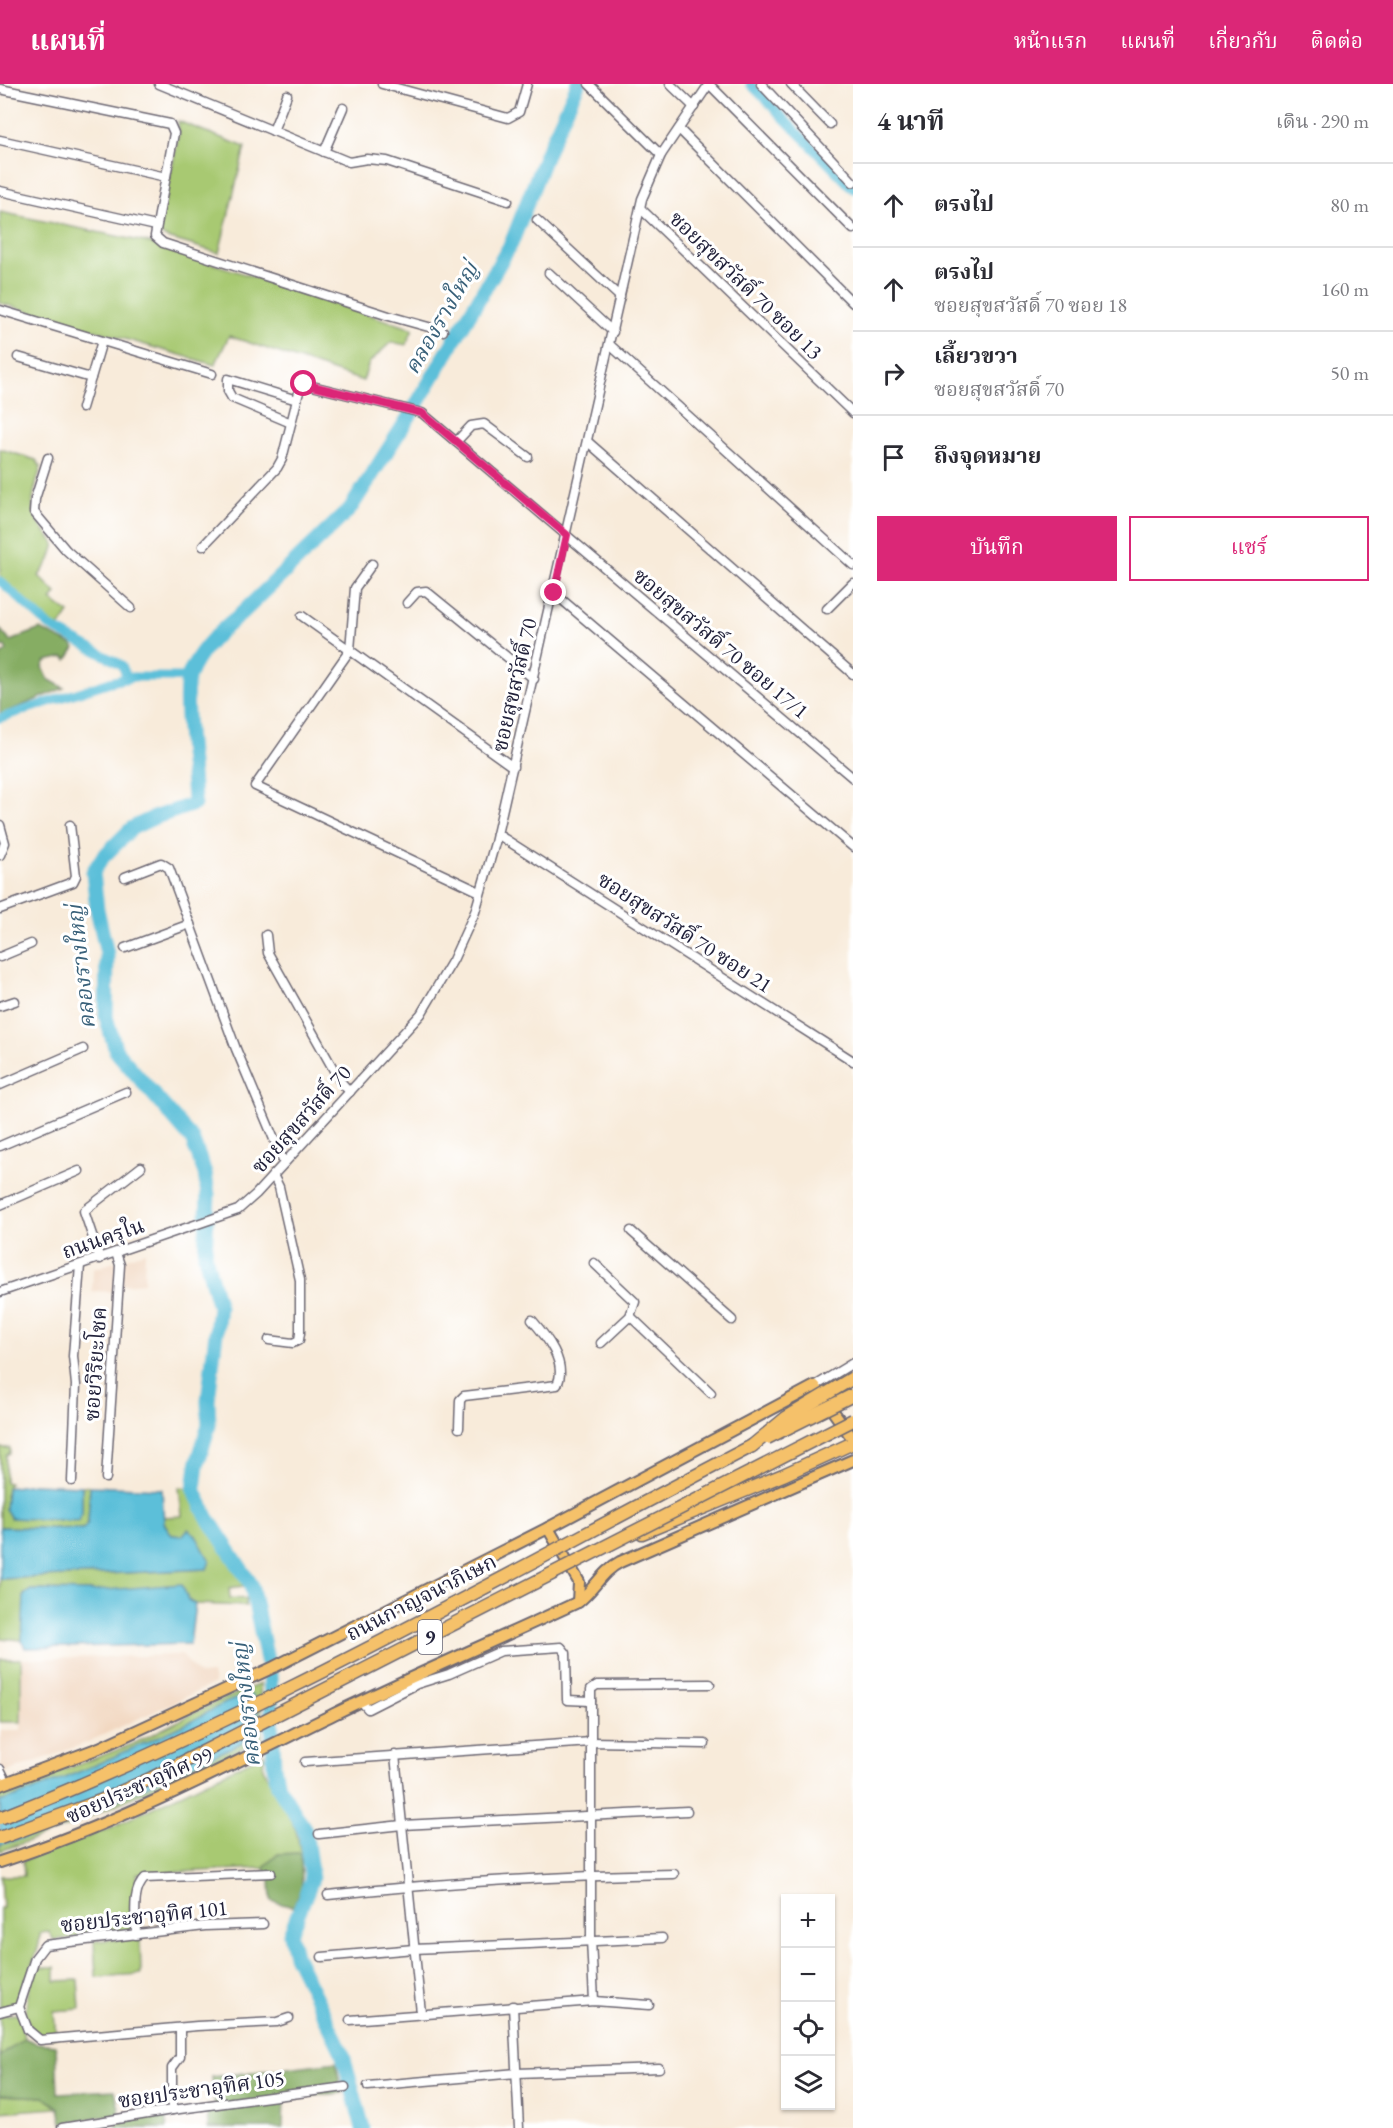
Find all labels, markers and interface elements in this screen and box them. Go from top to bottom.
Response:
text: แผนที่ [30,22,106,58]
text: หน้าแรก [1014,27,1087,54]
text: แผนที่ [1120,27,1175,54]
text: เกี่ยวกับ [1208,27,1278,54]
text: ติดต่อ [1311,27,1363,54]
text: 4 นาที [877,104,944,138]
text: เดิน · 290 m [1276,108,1369,134]
icon: ahead [877,189,910,222]
text: ตรงไป [934,189,994,218]
text: 80 m [1330,192,1369,218]
street label: ซอยสุขสวัสดิ์ 70 ซอย 13 [663,204,829,366]
water label: คลองรางใหญ่ [396,254,486,379]
text: ตรงไป [934,257,994,286]
icon: ahead [877,273,910,306]
text: 160 m [1321,276,1369,302]
text: ซอยสุขสวัสดิ์ 70 ซอย 18 [934,292,1127,318]
text: เลี้ยวขวา [934,341,1018,370]
icon: right [877,357,910,390]
text: 50 m [1330,360,1369,386]
route start [290,370,316,396]
text: ซอยสุขสวัสดิ์ 70 [934,376,1064,402]
icon: arrive [877,441,910,474]
text: ถึงจุดหมาย [934,441,1041,470]
button: บันทึก [877,516,1117,581]
button: แชร์ [1129,516,1369,581]
street label: ซอยสุขสวัสดิ์ 70 ซอย 17/1 [627,560,815,725]
route end [540,579,566,605]
street label: ซอยสุขสวัสดิ์ 70 [484,615,543,755]
street label: ซอยสุขสวัสดิ์ 70 ซอย 21 [592,864,778,999]
water label: คลองรางใหญ่ [59,901,102,1031]
street label: ซอยสุขสวัสดิ์ 70 [244,1058,357,1179]
street label: ถนนครุใน [58,1210,148,1266]
street label: ซอยวิริยะโชค [77,1306,112,1422]
street label: ถนนกาญจนาภิเษก [341,1547,501,1647]
road number: 9 [418,1620,442,1654]
water label: คลองรางใหญ่ [224,1639,267,1769]
street label: ซอยประชาอุทิศ 99 [61,1741,217,1830]
street label: ซอยประชาอุทิศ 101 [59,1894,229,1939]
map controls [781,1894,835,2110]
button: + [781,1894,835,1948]
button: − [781,1948,835,2002]
button: locate [781,2002,835,2056]
button: layers [781,2056,835,2110]
street label: ซอยประชาอุทิศ 105 [116,2064,286,2115]

